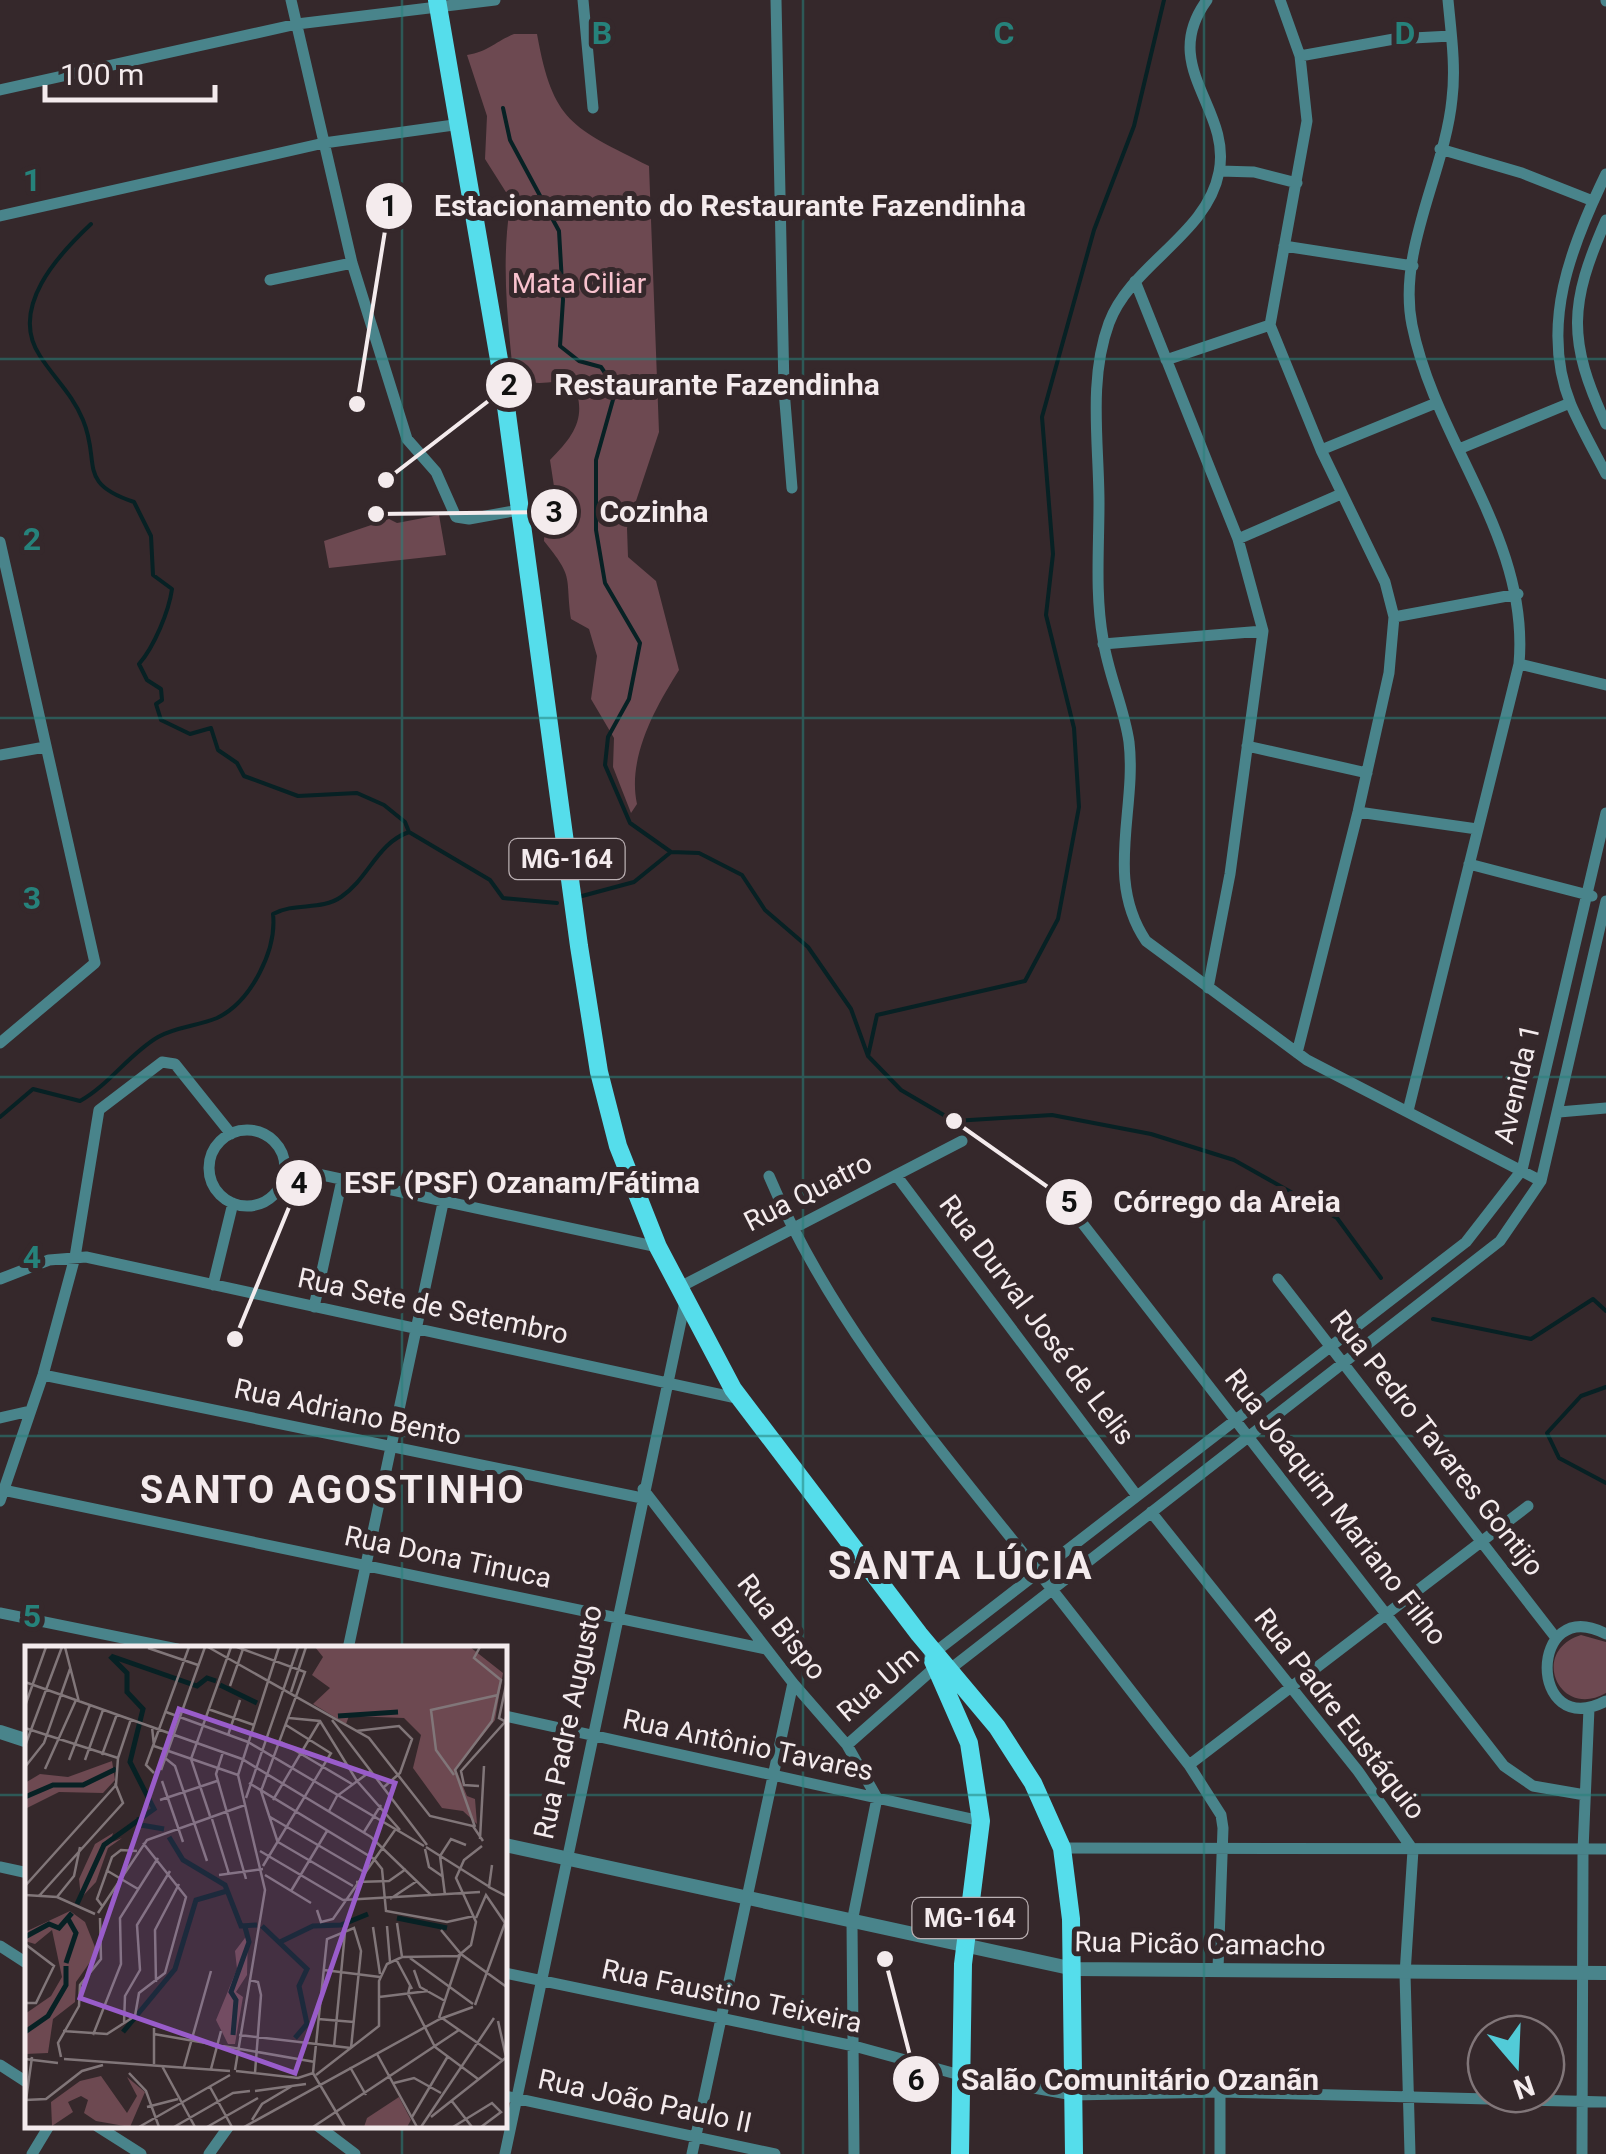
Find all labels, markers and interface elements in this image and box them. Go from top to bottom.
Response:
text: B [592,14,612,52]
text: C [994,14,1014,52]
text: D [1395,14,1415,52]
scale bar [45,40,215,102]
text: 100 m [60,57,144,92]
text: 1 [23,161,41,199]
callout: Estacionamento do Restaurante Fazendinha [364,176,1046,236]
text: 1 [380,188,398,223]
text: Estacionamento do Restaurante Fazendinha [434,188,1026,223]
park label: Mata Ciliar [512,267,647,300]
callout: Restaurante Fazendinha [484,355,899,415]
text: 2 [500,367,518,402]
text: Restaurante Fazendinha [554,367,880,402]
callout: Cozinha [529,482,729,542]
text: 3 [545,494,563,529]
text: Cozinha [599,494,709,529]
text: 2 [23,520,41,558]
road number: MG-164 [510,839,624,879]
text: 3 [23,879,41,917]
street label: Avenida 1 [1487,1021,1547,1147]
street label: Rua Quatro [739,1146,877,1238]
callout: ESF (PSF) Ozanam/Fátima [274,1153,720,1213]
text: 4 [290,1165,308,1200]
text: ESF (PSF) Ozanam/Fátima [344,1165,700,1200]
callout: Córrego da Areia [1044,1172,1361,1232]
text: 5 [1060,1184,1078,1219]
text: Córrego da Areia [1113,1184,1341,1219]
street label: Rua Durval José de Lelis [932,1189,1142,1451]
text: 4 [23,1238,41,1276]
street label: Rua Sete de Setembro [295,1261,571,1351]
street label: Rua Pedro Tavares Gontijo [1323,1304,1551,1582]
street label: Rua Joaquim Mariano Filho [1218,1362,1454,1652]
street label: Rua Adriano Bento [231,1372,465,1452]
district label: SANTO AGOSTINHO [140,1468,526,1512]
street label: Rua Dona Tinuca [342,1519,554,1595]
district label: SANTA LÚCIA [828,1543,1094,1588]
street label: Rua Bispo [730,1567,834,1687]
text: 5 [23,1597,41,1635]
street label: Rua Padre Augusto [527,1602,609,1842]
street label: Rua Padre Eustáquio [1247,1602,1433,1826]
street label: Rua Um [830,1640,926,1728]
inset map [25,1646,508,2129]
street label: Rua Antônio Tavares [620,1702,876,1788]
road number: MG-164 [912,1898,1028,1938]
street label: Rua Picão Camacho [1074,1925,1326,1963]
street label: Rua Faustino Teixeira [599,1952,865,2040]
north arrow [1466,2014,1566,2114]
callout: Salão Comunitário Ozanãn [891,2049,1339,2109]
street label: Rua João Paulo II [535,2062,755,2140]
text: 6 [907,2062,925,2097]
text: Salão Comunitário Ozanãn [961,2062,1319,2097]
text: N [1509,2068,1539,2106]

